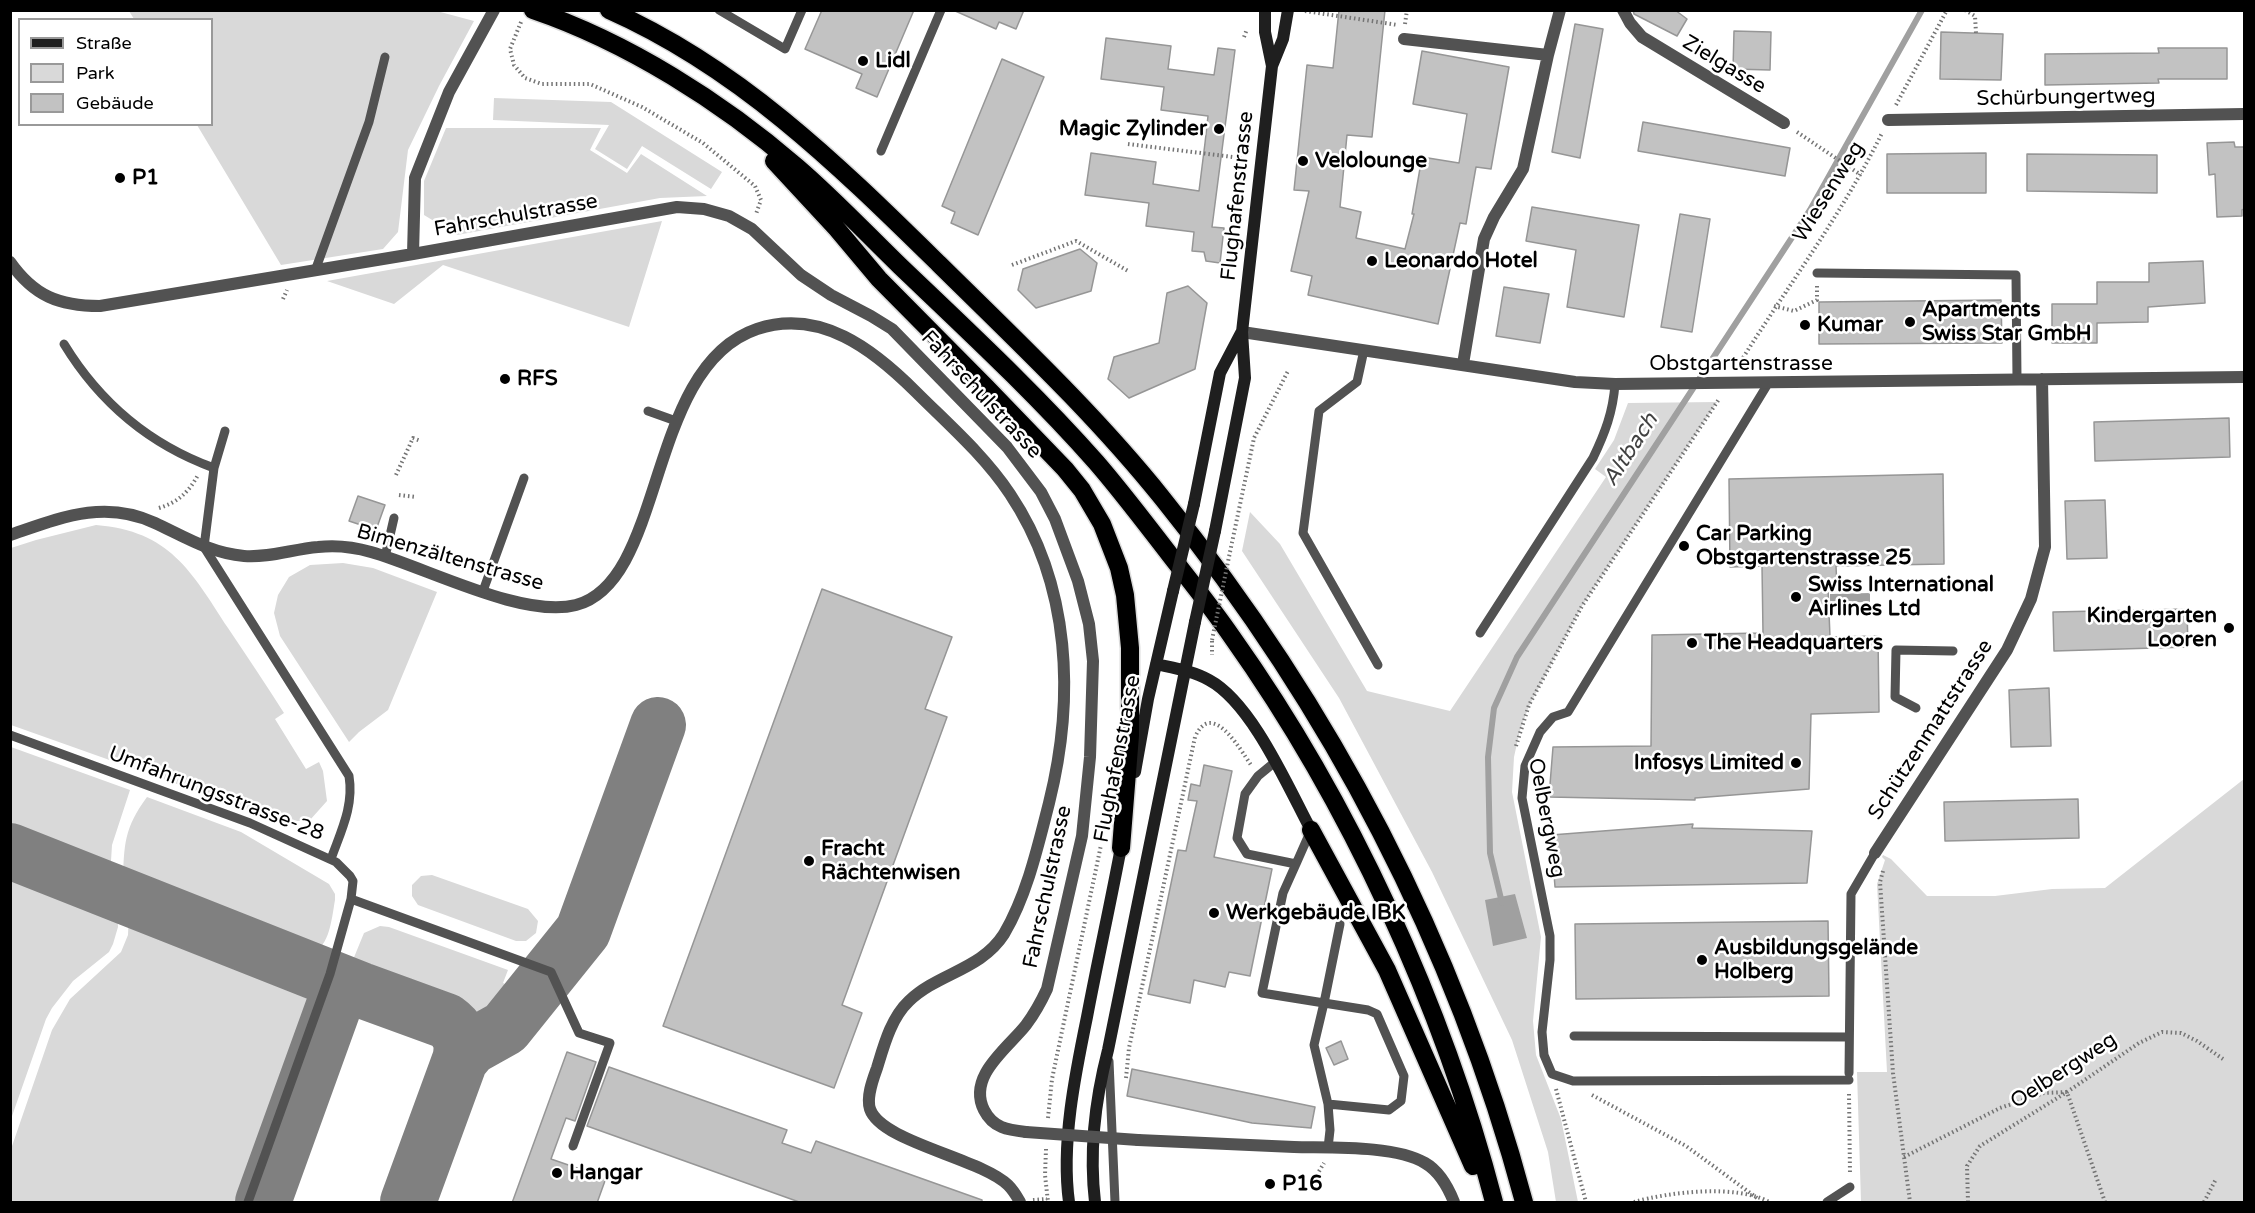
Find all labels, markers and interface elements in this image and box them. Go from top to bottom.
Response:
legend [18,18,213,126]
street label: Zielgasse [1678,30,1770,100]
text: Straße [76,32,132,54]
place label: Lidl [875,48,911,74]
marker: Lidl [856,54,870,68]
text: Park [76,62,114,84]
street label: Schürbungertweg [1976,84,2156,112]
text: Gebäude [76,92,154,114]
street label: Flughafenstrasse [1217,110,1259,282]
place label: Magic Zylinder [1059,116,1207,142]
marker: Magic Zylinder [1212,122,1226,136]
street label: Wiesenweg [1788,137,1870,247]
place label: Velolounge [1315,148,1427,174]
marker: Velolounge [1296,154,1310,168]
place label: P1 [132,165,159,191]
marker: P1 [113,171,127,185]
street label: Fahrschulstrasse [432,189,600,243]
place label: Leonardo Hotel [1384,248,1538,274]
marker: Leonardo Hotel [1365,254,1379,268]
place label: Apartments Swiss Star GmbH [1922,297,2092,347]
place label: Kumar [1817,312,1883,338]
marker: Apartments Swiss Star GmbH [1903,315,1917,329]
marker: Kumar [1798,318,1812,332]
street label: Fahrschulstrasse [915,326,1047,464]
street label: Obstgartenstrasse [1649,351,1833,377]
place label: RFS [517,366,558,392]
marker: RFS [498,372,512,386]
water label: Altbach [1598,409,1664,491]
street label: Bimenzältenstrasse [354,519,546,597]
place label: Car Parking Obstgartenstrasse 25 [1696,521,1911,571]
marker: Car Parking Obstgartenstrasse 25 [1677,539,1691,553]
place label: Swiss International Airlines Ltd [1808,572,1994,622]
marker: Swiss International Airlines Ltd [1789,590,1803,604]
place label: Kindergarten Looren [2086,603,2217,653]
marker: Kindergarten Looren [2222,621,2236,635]
place label: The Headquarters [1704,630,1883,656]
street label: Schützenmattstrasse [1863,635,1999,825]
marker: The Headquarters [1685,636,1699,650]
street label: Flughafenstrasse [1089,673,1147,845]
street label: Umfahrungsstrasse-28 [105,741,327,847]
place label: Infosys Limited [1634,750,1784,776]
street label: Oelbergweg [1522,756,1570,880]
marker: Infosys Limited [1789,756,1803,770]
street label: Fahrschulstrasse [1018,803,1078,971]
place label: Fracht Rächtenwisen [821,836,960,886]
marker: Fracht Rächtenwisen [802,854,816,868]
place label: Werkgebäude IBK [1226,900,1406,926]
marker: Werkgebäude IBK [1207,906,1221,920]
place label: Ausbildungsgelände Holberg [1714,935,1918,985]
marker: Ausbildungsgelände Holberg [1695,953,1709,967]
street label: Oelbergweg [2006,1027,2122,1115]
place label: Hangar [569,1160,643,1186]
marker: Hangar [550,1166,564,1180]
place label: P16 [1282,1171,1322,1197]
marker: P16 [1263,1177,1277,1191]

